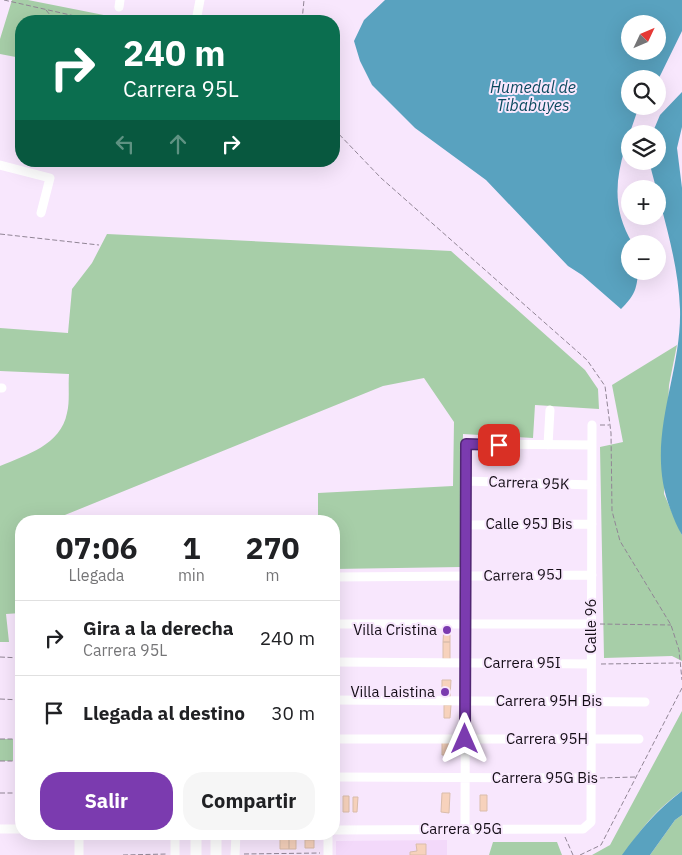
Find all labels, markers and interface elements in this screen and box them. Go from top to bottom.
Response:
north arrow [621,15,666,60]
map controls [621,15,666,280]
text: 240 m [123,30,226,76]
icon: right [40,35,105,100]
button: search [621,70,666,115]
text: Carrera 95L [123,74,239,103]
water label: Humedal de Tibabuyes [490,77,576,115]
button: layers [621,125,666,170]
icon: left [111,130,139,158]
icon: ahead [164,130,192,158]
icon: right [217,130,245,158]
button: + [621,180,666,225]
button: − [621,235,666,280]
pin [478,424,520,466]
icon: arrive [485,431,513,459]
street label: Carrera 95K [488,472,570,493]
street label: Calle 95J Bis [485,514,573,533]
text: 07:06 [56,528,137,567]
text: 1 [182,528,200,567]
text: 270 [245,528,299,567]
street label: Carrera 95J [483,564,563,585]
text: Llegada [68,565,124,585]
text: min [178,565,205,585]
text: m [265,565,279,585]
street label: Calle 96 [581,598,600,654]
text: Gira a la derecha [83,616,234,640]
place label: Villa Cristina [353,620,437,639]
icon: right [40,624,68,652]
marker: Villa Cristina [441,624,453,636]
text: 240 m [260,626,315,650]
text: Carrera 95L [83,640,167,660]
street label: Carrera 95I [483,653,561,672]
place label: Villa Laistina [350,682,435,701]
marker: Villa Laistina [439,686,451,698]
street label: Carrera 95H Bis [496,691,602,710]
icon: arrive [40,699,68,727]
text: Llegada al destino [83,701,245,725]
text: 30 m [271,701,315,725]
position arrow [438,712,490,764]
street label: Carrera 95H [506,729,588,748]
street label: Carrera 95G Bis [492,768,598,787]
button: Salir [40,772,173,830]
button: Compartir [183,772,315,830]
street label: Carrera 95G [420,819,502,838]

